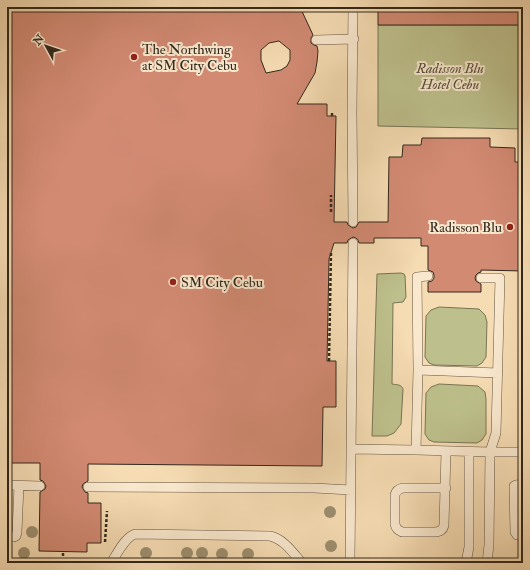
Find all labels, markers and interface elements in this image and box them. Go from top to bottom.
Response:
north arrow [26,26,66,66]
text: N [30,31,48,49]
place label: The Northwing at SM City Cebu [142,41,237,75]
marker: The Northwing at SM City Cebu [129,52,139,62]
park label: Radisson Blu Hotel Cebu [415,60,484,93]
place label: Radisson Blu [429,219,502,236]
marker: Radisson Blu [505,222,515,232]
place label: SM City Cebu [181,274,263,292]
marker: SM City Cebu [168,277,178,287]

